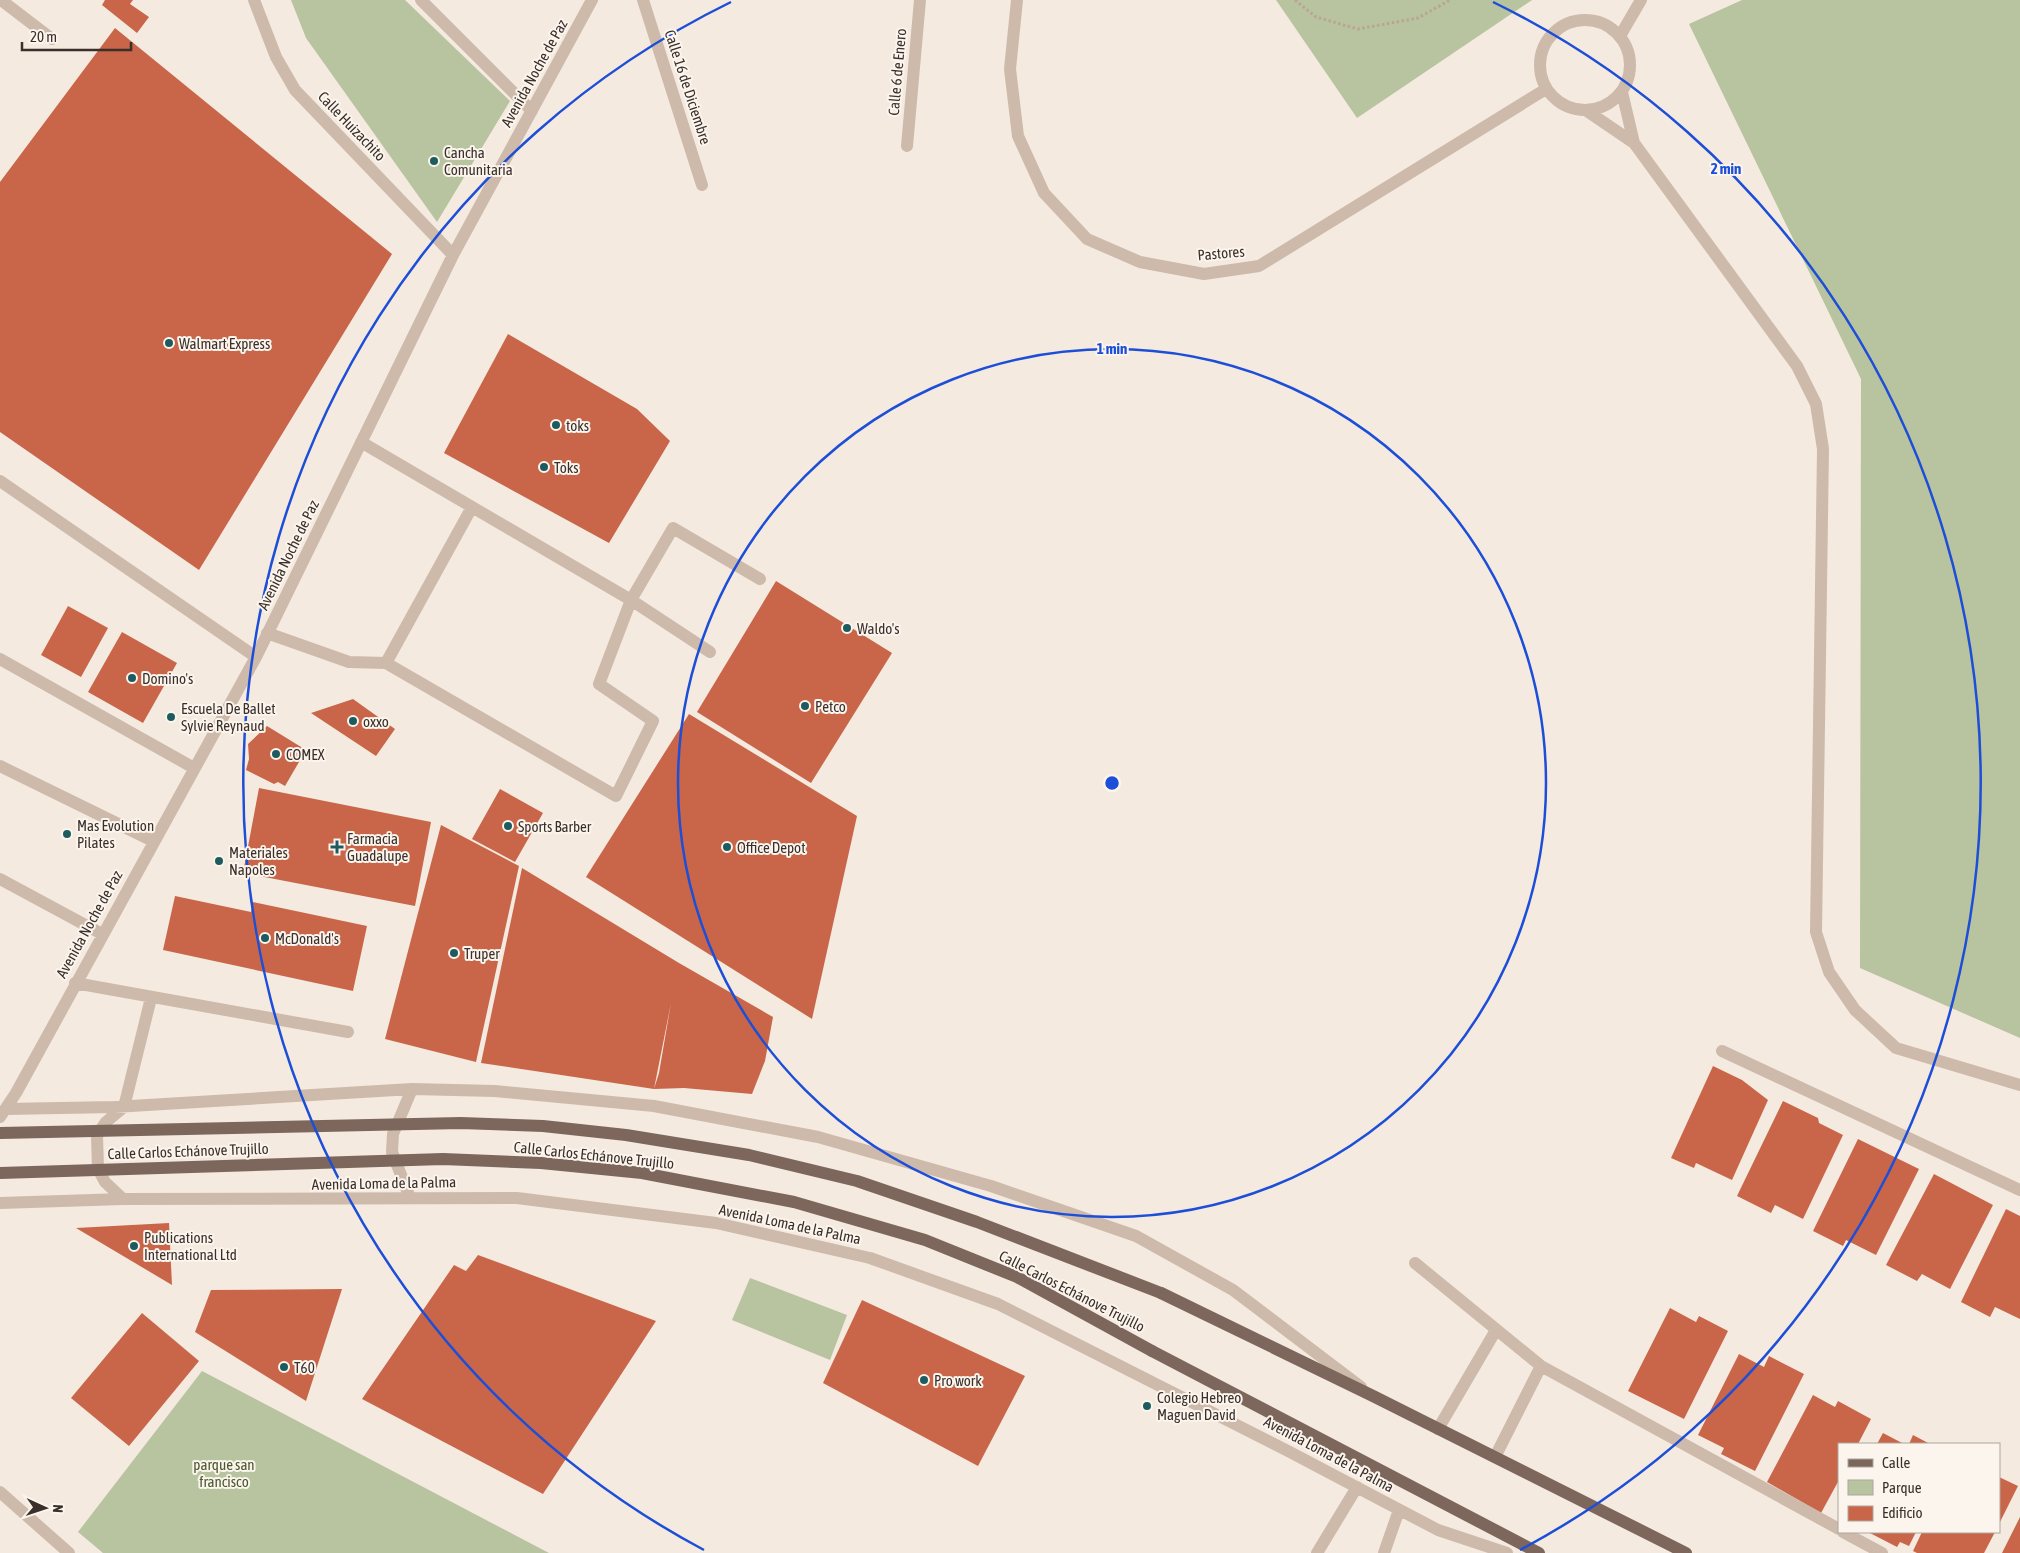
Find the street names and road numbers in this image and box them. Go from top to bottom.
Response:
street label: Avenida Noche de Paz [497,16,571,130]
street label: Calle 16 de Diciembre [661,28,715,147]
street label: Calle 6 de Enero [885,28,909,116]
street label: Calle Huizachito [315,88,389,164]
street label: Pastores [1197,242,1245,264]
street label: Avenida Noche de Paz [254,497,322,613]
street label: Avenida Noche de Paz [52,867,126,981]
street label: Calle Carlos Echánove Trujillo [513,1138,675,1172]
street label: Calle Carlos Echánove Trujillo [107,1140,269,1162]
street label: Avenida Loma de la Palma [312,1173,456,1193]
street label: Avenida Loma de la Palma [718,1201,862,1247]
street label: Calle Carlos Echánove Trujillo [996,1247,1148,1335]
street label: Avenida Loma de la Palma [1261,1413,1397,1495]

